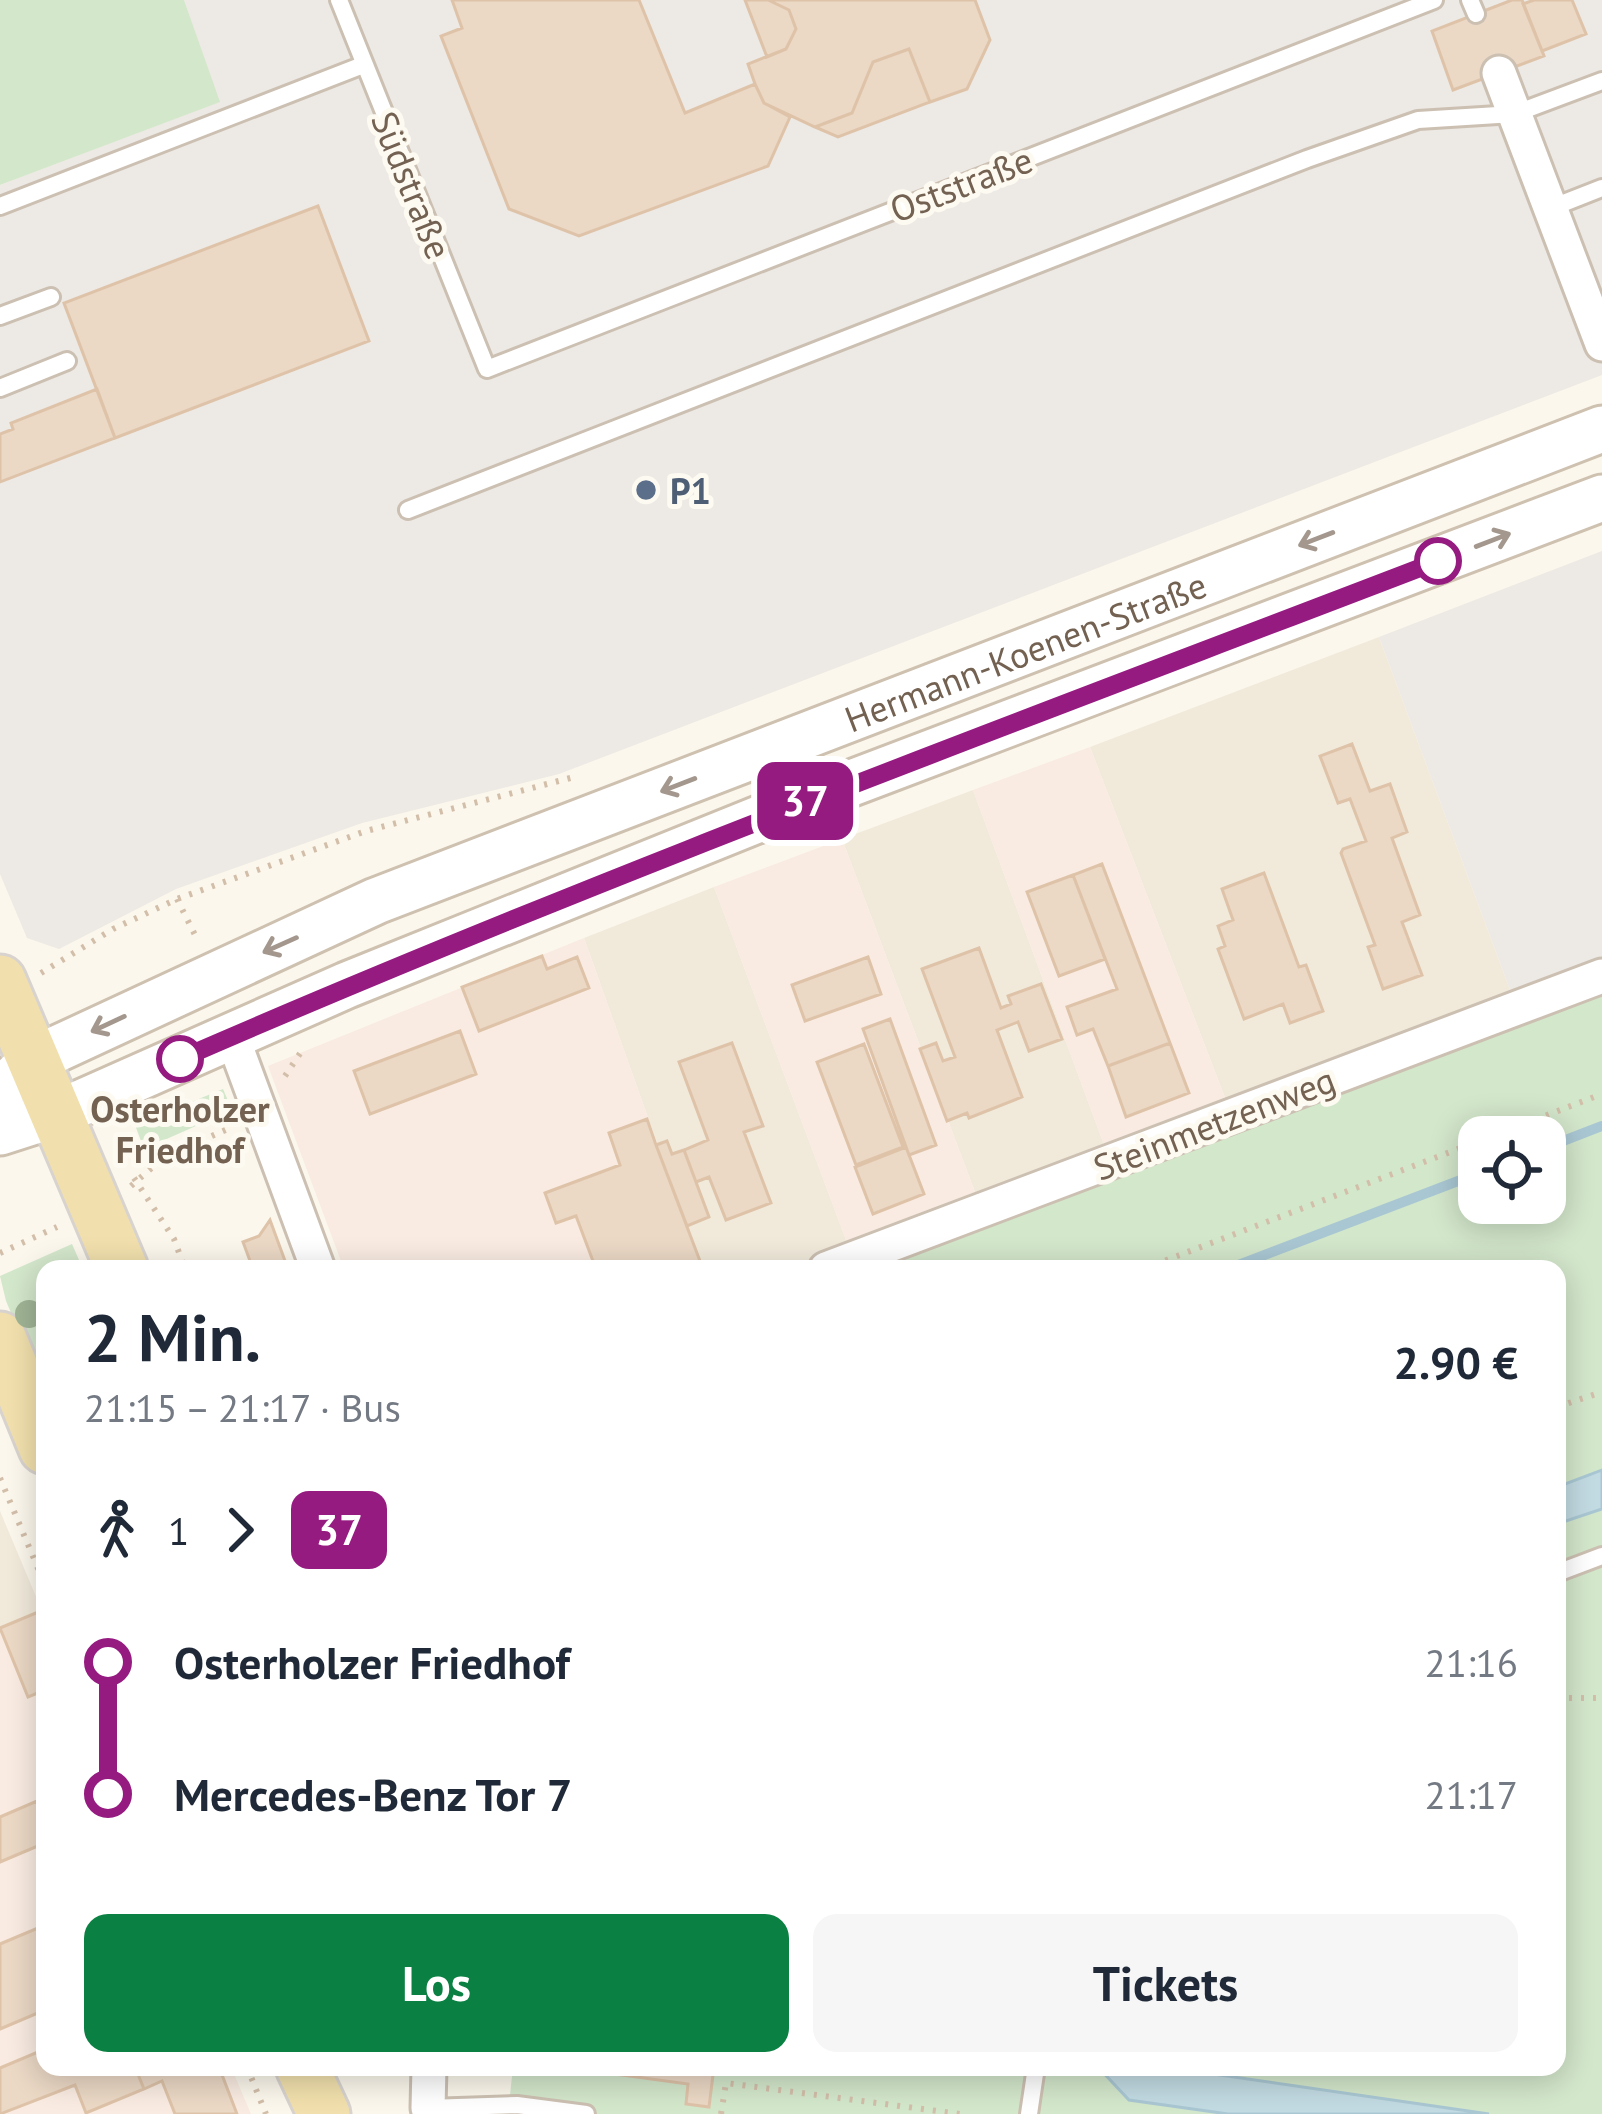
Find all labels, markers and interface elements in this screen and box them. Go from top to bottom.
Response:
street label: Südstraße [361,104,463,266]
street label: Oststraße [883,135,1039,233]
place label: P1 [670,467,711,514]
marker: P1 [633,477,659,503]
one-way arrow [1473,527,1510,549]
one-way arrow [1298,529,1335,551]
unlabelled marker [1416,539,1460,583]
street label: Hermann-Koenen-Straße [838,560,1213,742]
line badge: 37 [751,762,859,840]
text: 37 [781,773,829,828]
one-way arrow [660,775,697,797]
one-way arrow [262,935,298,957]
one-way arrow [91,1014,127,1036]
marker: Osterholzer Friedhof [158,1037,202,1081]
street label: Steinmetzenweg [1087,1055,1341,1191]
place label: Osterholzer Friedhof [90,1085,270,1173]
map controls [1458,1116,1566,1224]
button: locate [1458,1116,1566,1224]
text: 2 Min. [84,1294,261,1379]
text: 2.90 € [1393,1333,1518,1391]
text: 21:15 – 21:17 · Bus [84,1382,401,1433]
icon: walk [84,1497,150,1563]
icon: forward [207,1497,273,1563]
text: 37 [315,1502,363,1557]
text: 1 [168,1505,189,1556]
text: Osterholzer Friedhof [174,1633,570,1691]
text: 21:16 [1424,1637,1518,1688]
text: Mercedes-Benz Tor 7 [174,1765,572,1823]
text: 21:17 [1424,1769,1518,1820]
button: Los [84,1914,789,2052]
button: Tickets [813,1914,1518,2052]

